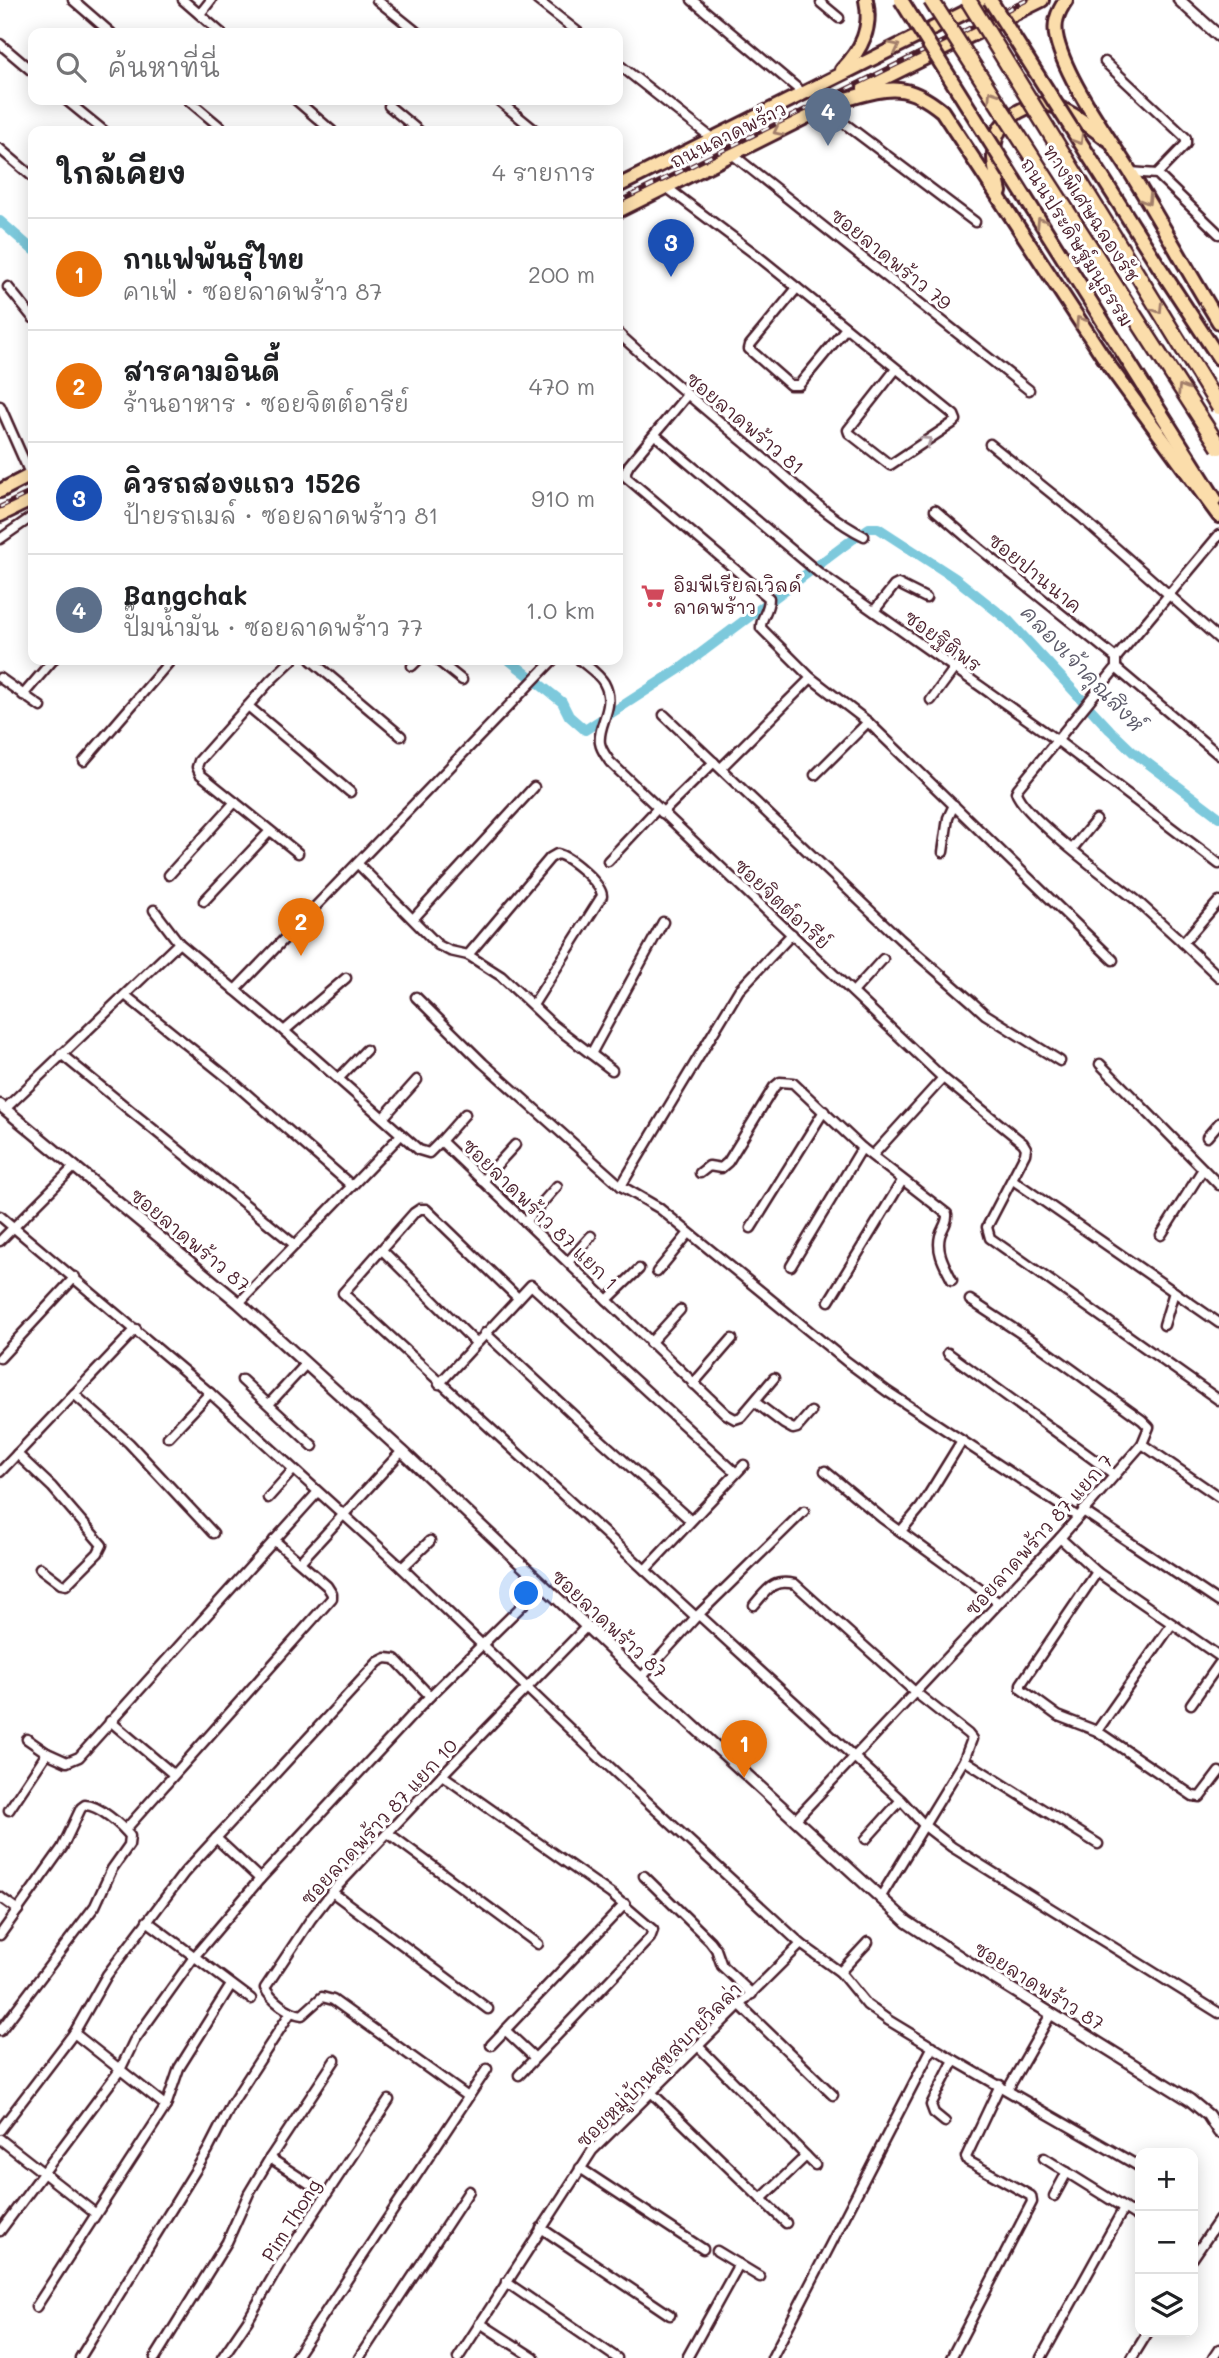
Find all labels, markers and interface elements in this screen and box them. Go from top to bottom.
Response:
search box [28,28,623,105]
one-way arrow [888,41,900,55]
icon: search [52,48,90,86]
text: ค้นหาที่นี่ [108,50,220,84]
pin: 4 [805,88,851,146]
one-way arrow [988,90,1001,103]
street label: ถนนลาดพร้าว [666,96,790,173]
one-way arrow [773,123,785,137]
one-way arrow [1071,133,1084,146]
street label: ทางพิเศษฉลองรัช [1038,139,1146,287]
text: ใกล้เคียง [56,152,186,192]
street label: ถนนประดิษฐ์มนูธรรม [1014,153,1140,332]
text: 4 รายการ [492,157,595,187]
one-way arrow [1139,193,1152,206]
street label: ซอยลาดพร้าว 79 [826,202,957,315]
one-way arrow [1037,217,1050,230]
pin: 3 [648,219,694,277]
text: กาแฟพันธ์ุไทย [123,242,304,276]
text: 1 [74,259,84,289]
text: 200 m [528,259,595,289]
text: คาเฟ่ · ซอยลาดพร้าว 87 [123,276,382,306]
one-way arrow [1150,301,1163,314]
one-way arrow [1075,315,1088,328]
text: สารคามอินดี้ [123,354,280,388]
street label: ซอยลาดพร้าว 81 [681,366,810,479]
text: 2 [73,371,85,401]
text: 470 m [529,371,595,401]
one-way arrow [1178,384,1191,397]
text: ร้านอาหาร · ซอยจิตต์อารีย์ [123,388,409,418]
one-way arrow [919,437,932,449]
text: คิวรถสองแถว 1526 [123,466,361,500]
text: 3 [72,483,86,513]
text: 910 m [531,483,595,513]
text: ป้ายรถเมล์ · ซอยลาดพร้าว 81 [123,500,439,530]
street label: ซอยปานนาค [983,527,1088,618]
place label: อิมพีเรียลเวิลด์ ลาดพร้าว [673,572,802,619]
text: Bangchak [123,578,248,612]
supermarket icon: อิมพีเรียลเวิลด์ ลาดพร้าว [639,582,667,610]
text: 4 [72,595,86,625]
text: 1.0 km [526,595,595,625]
water label: คลองเจ้าคุณสิงห์ [1013,598,1153,742]
street label: ซอยฐิติพร [899,604,987,678]
text: ปั๊มน้ำมัน · ซอยลาดพร้าว 77 [123,612,423,642]
street label: ซอยจิตต์อารีย์ [729,853,836,955]
pin: 2 [278,898,324,956]
street label: ซอยลาดพร้าว 87 แยก 1 [457,1133,624,1295]
street label: ซอยลาดพร้าว 87 [125,1182,255,1297]
street label: ซอยลาดพร้าว 87 แยก 7 [959,1448,1118,1621]
street label: ซอยลาดพร้าว 87 [546,1564,672,1684]
your location [509,1576,543,1610]
pin: 1 [721,1720,767,1778]
street label: ซอยลาดพร้าว 87 แยก 10 [295,1733,463,1910]
street label: ซอยลาดพร้าว 87 [970,1936,1109,2036]
street label: ซอยหมู่บ้านสุขสบายวิลล่า [570,1976,748,2154]
map controls [1135,2148,1198,2337]
button: + [1135,2148,1198,2211]
street label: Pim Thong [255,2174,326,2266]
button: − [1135,2211,1198,2274]
button: layers [1135,2274,1198,2337]

